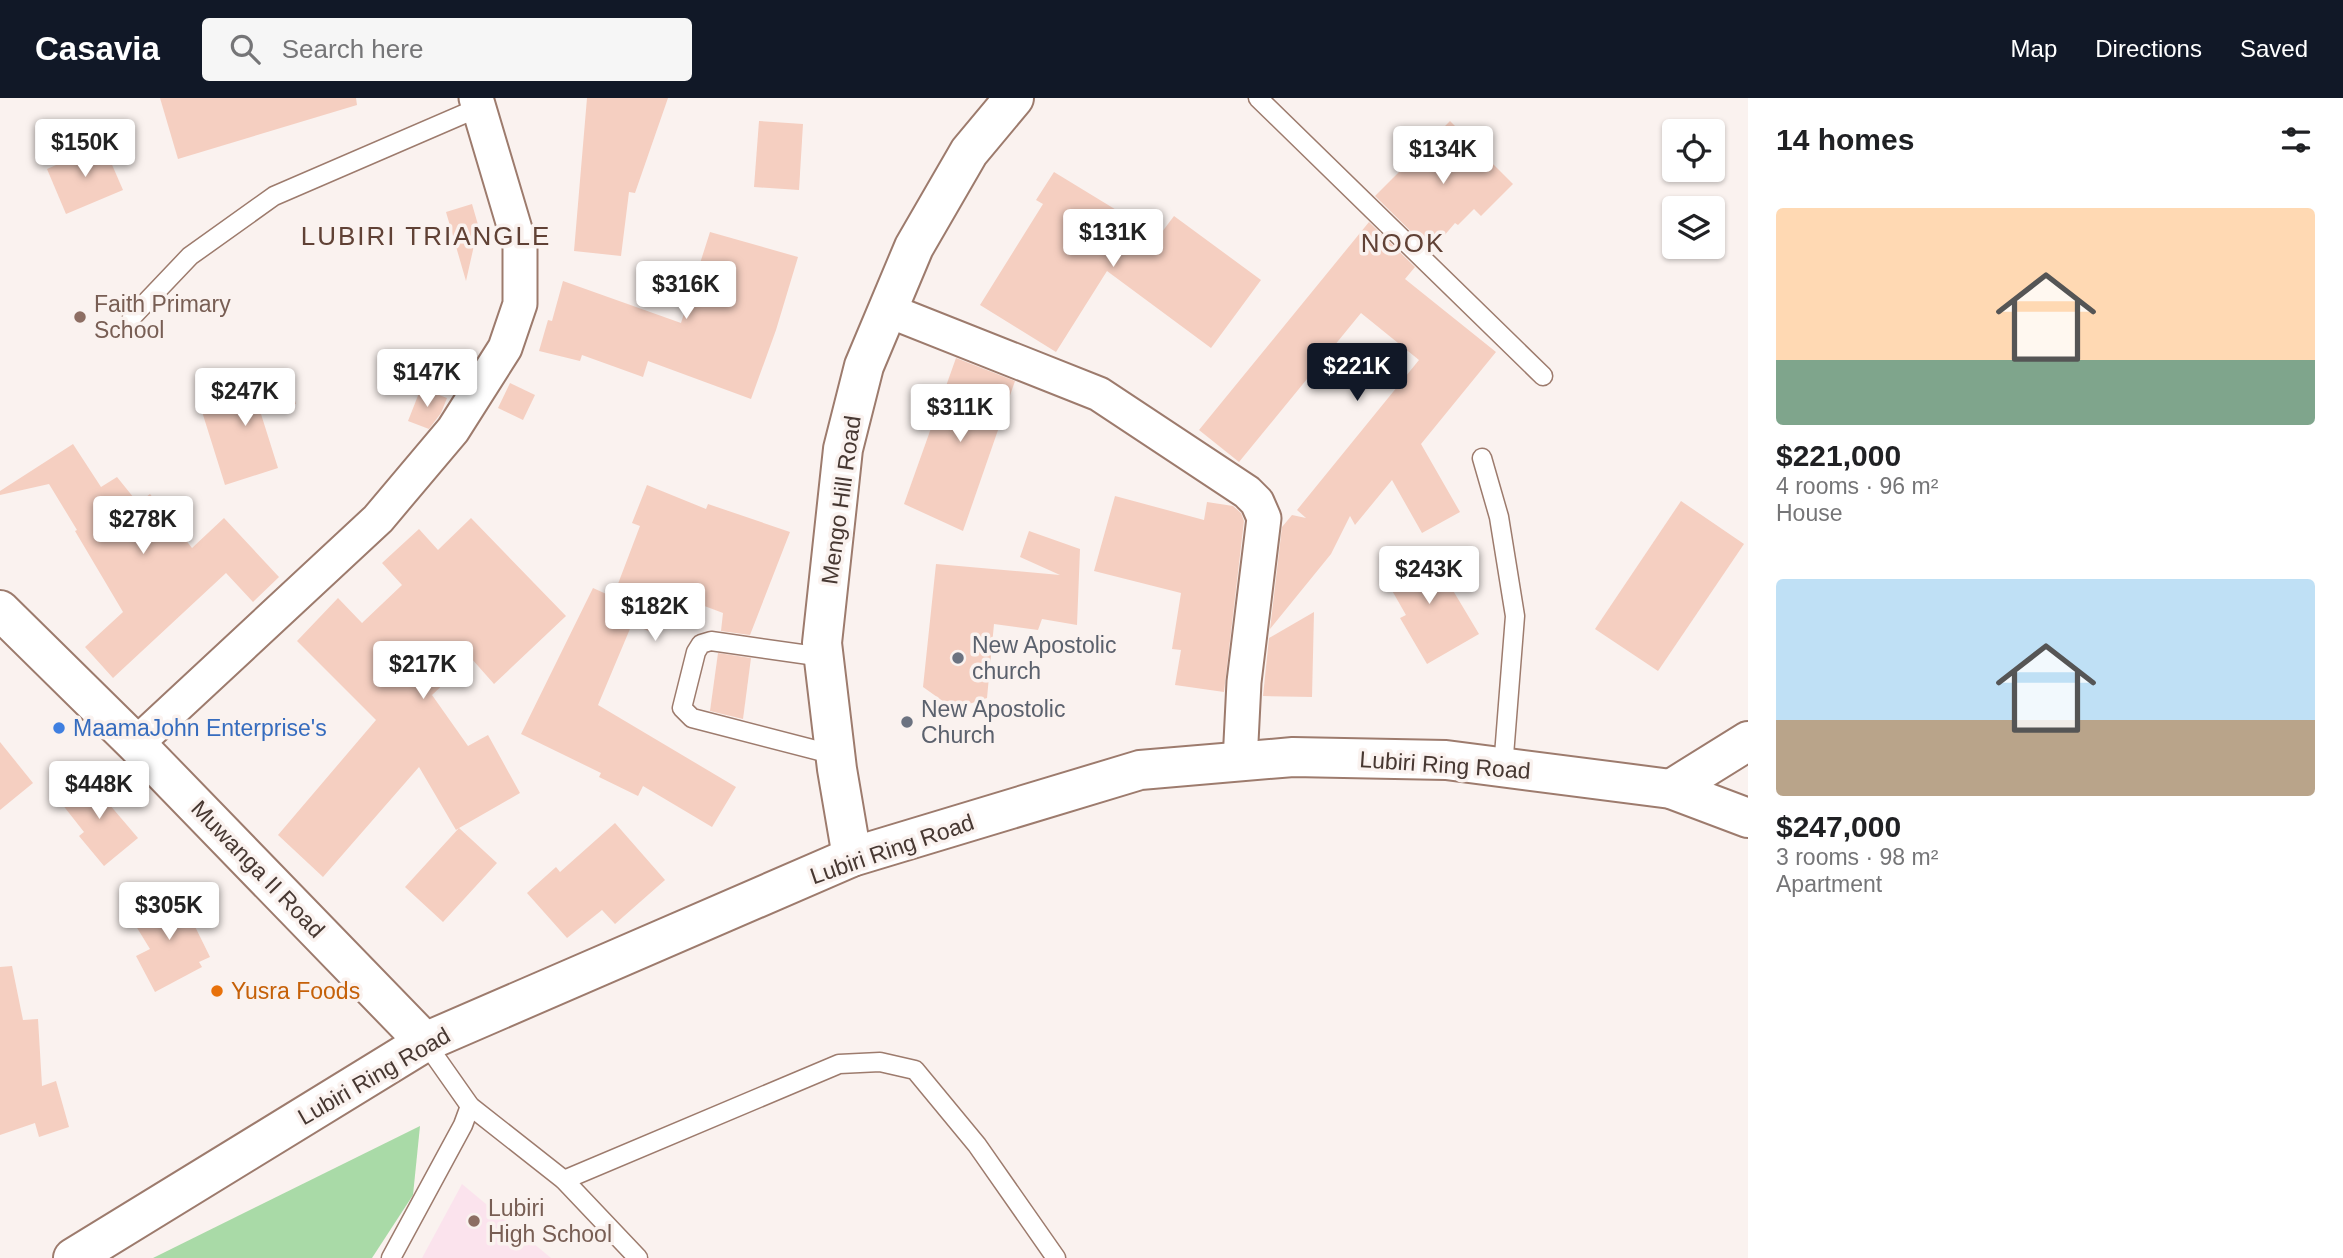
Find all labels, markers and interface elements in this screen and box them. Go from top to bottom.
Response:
search box [202,18,692,81]
text: Casavia [35,30,160,67]
icon: search [226,30,264,68]
text: Search here [282,34,423,64]
text: Map [2011,35,2057,62]
text: Directions [2095,35,2202,62]
text: Saved [2240,35,2308,62]
map controls [1662,119,1725,259]
button: locate [1662,119,1725,182]
pin: $150K [36,120,134,179]
icon: filters [2277,121,2315,159]
text: 14 homes [1776,123,1914,156]
pin: $134K [1394,126,1492,186]
text: $150K [51,129,119,155]
text: $134K [1409,136,1477,162]
button: layers [1662,196,1725,259]
pin: $131K [1064,209,1162,269]
text: $131K [1079,219,1147,245]
district label: LUBIRI TRIANGLE [301,221,551,251]
district label: NOOK [1361,228,1445,258]
icon: home [1983,254,2109,380]
pin: $316K [637,262,735,321]
text: $316K [652,271,720,297]
place label: Faith Primary School [94,291,231,343]
marker: Faith Primary School [72,309,88,325]
pin: $221K [1308,344,1406,403]
pin: $147K [378,350,476,409]
text: $221K [1323,353,1391,379]
text: $147K [393,359,461,385]
pin: $247K [196,368,294,428]
text: $247K [211,378,279,404]
pin: $311K [911,384,1009,444]
text: $311K [927,394,993,420]
street label: Mengo Hill Road [816,414,866,586]
text: $221,000 [1776,439,1901,472]
text: 4 rooms · 96 m² [1776,473,1938,499]
pin: $278K [94,496,192,556]
text: House [1776,500,1842,526]
text: $278K [109,506,177,532]
pin: $243K [1380,546,1478,606]
text: $243K [1395,556,1463,582]
pin: $182K [606,584,704,643]
text: $182K [621,593,689,619]
icon: home [1983,625,2109,751]
place label: New Apostolic church [972,632,1116,684]
pin: $217K [374,642,472,701]
marker: New Apostolic church [950,650,966,666]
text: $217K [389,651,457,677]
place label: New Apostolic Church [921,696,1065,748]
marker: New Apostolic Church [899,714,915,730]
place label: MaamaJohn Enterprise's [73,715,327,741]
marker: MaamaJohn Enterprise's [51,720,67,736]
street label: Lubiri Ring Road [1359,746,1531,784]
pin: $448K [50,762,148,821]
text: $448K [65,771,133,797]
street label: Muwanga II Road [186,795,330,943]
street label: Lubiri Ring Road [807,809,977,889]
text: $247,000 [1776,810,1901,843]
text: 3 rooms · 98 m² [1776,844,1938,870]
text: Apartment [1776,871,1882,897]
pin: $305K [120,882,218,942]
text: $305K [135,892,203,918]
place label: Yusra Foods [231,978,360,1004]
marker: Yusra Foods [209,983,225,999]
street label: Lubiri Ring Road [293,1022,455,1130]
place label: Lubiri High School [488,1195,612,1247]
marker: Lubiri High School [466,1213,482,1229]

